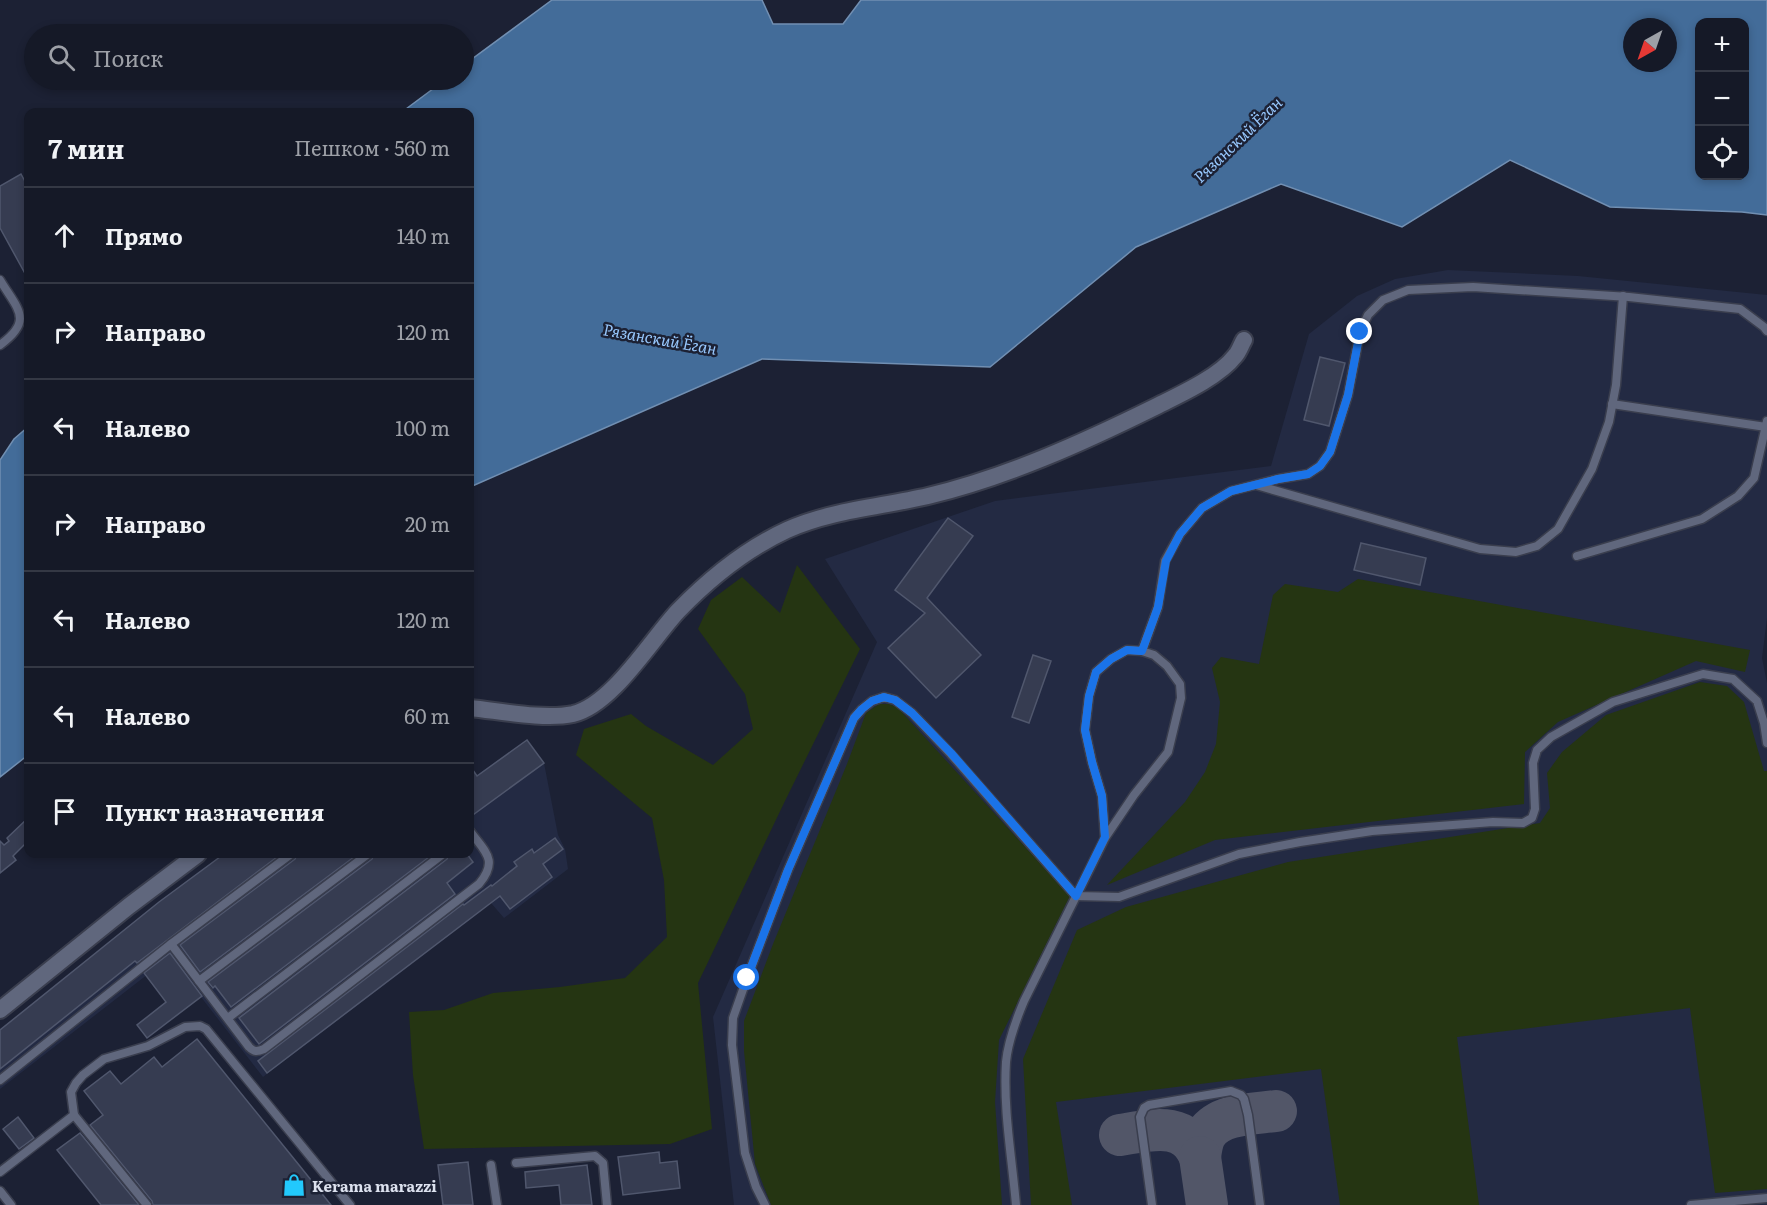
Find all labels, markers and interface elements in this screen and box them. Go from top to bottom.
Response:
north arrow [1623,18,1677,72]
map controls [1695,18,1749,180]
button: + [1695,18,1749,72]
search box [24,24,474,90]
icon: search [45,41,78,74]
text: Поиск [93,41,163,74]
button: − [1695,72,1749,126]
water label: Рязанский Ёган [1187,90,1287,188]
button: locate [1695,126,1749,180]
text: 7 мин [48,128,124,167]
text: Пешком · 560 m [294,132,450,162]
icon: ahead [48,219,81,252]
text: Прямо [105,219,183,252]
text: 140 m [397,220,450,250]
icon: right [48,315,81,348]
text: Направо [105,315,206,348]
text: 120 m [397,316,450,346]
water label: Рязанский Ёган [601,316,719,360]
route end [1346,318,1372,344]
icon: left [48,411,81,444]
text: Налево [105,411,190,444]
text: 100 m [395,412,450,442]
icon: right [48,507,81,540]
text: Направо [105,507,206,540]
text: 20 m [405,508,450,538]
icon: left [48,603,81,636]
text: Налево [105,603,190,636]
text: 120 m [397,604,450,634]
icon: left [48,699,81,732]
text: Налево [105,699,190,732]
text: 60 m [404,700,450,730]
icon: arrive [48,795,81,828]
text: Пункт назначения [105,795,324,828]
route start [733,964,759,990]
shop icon: Kerama marazzi [281,1172,307,1198]
place label: Kerama marazzi [312,1174,437,1197]

